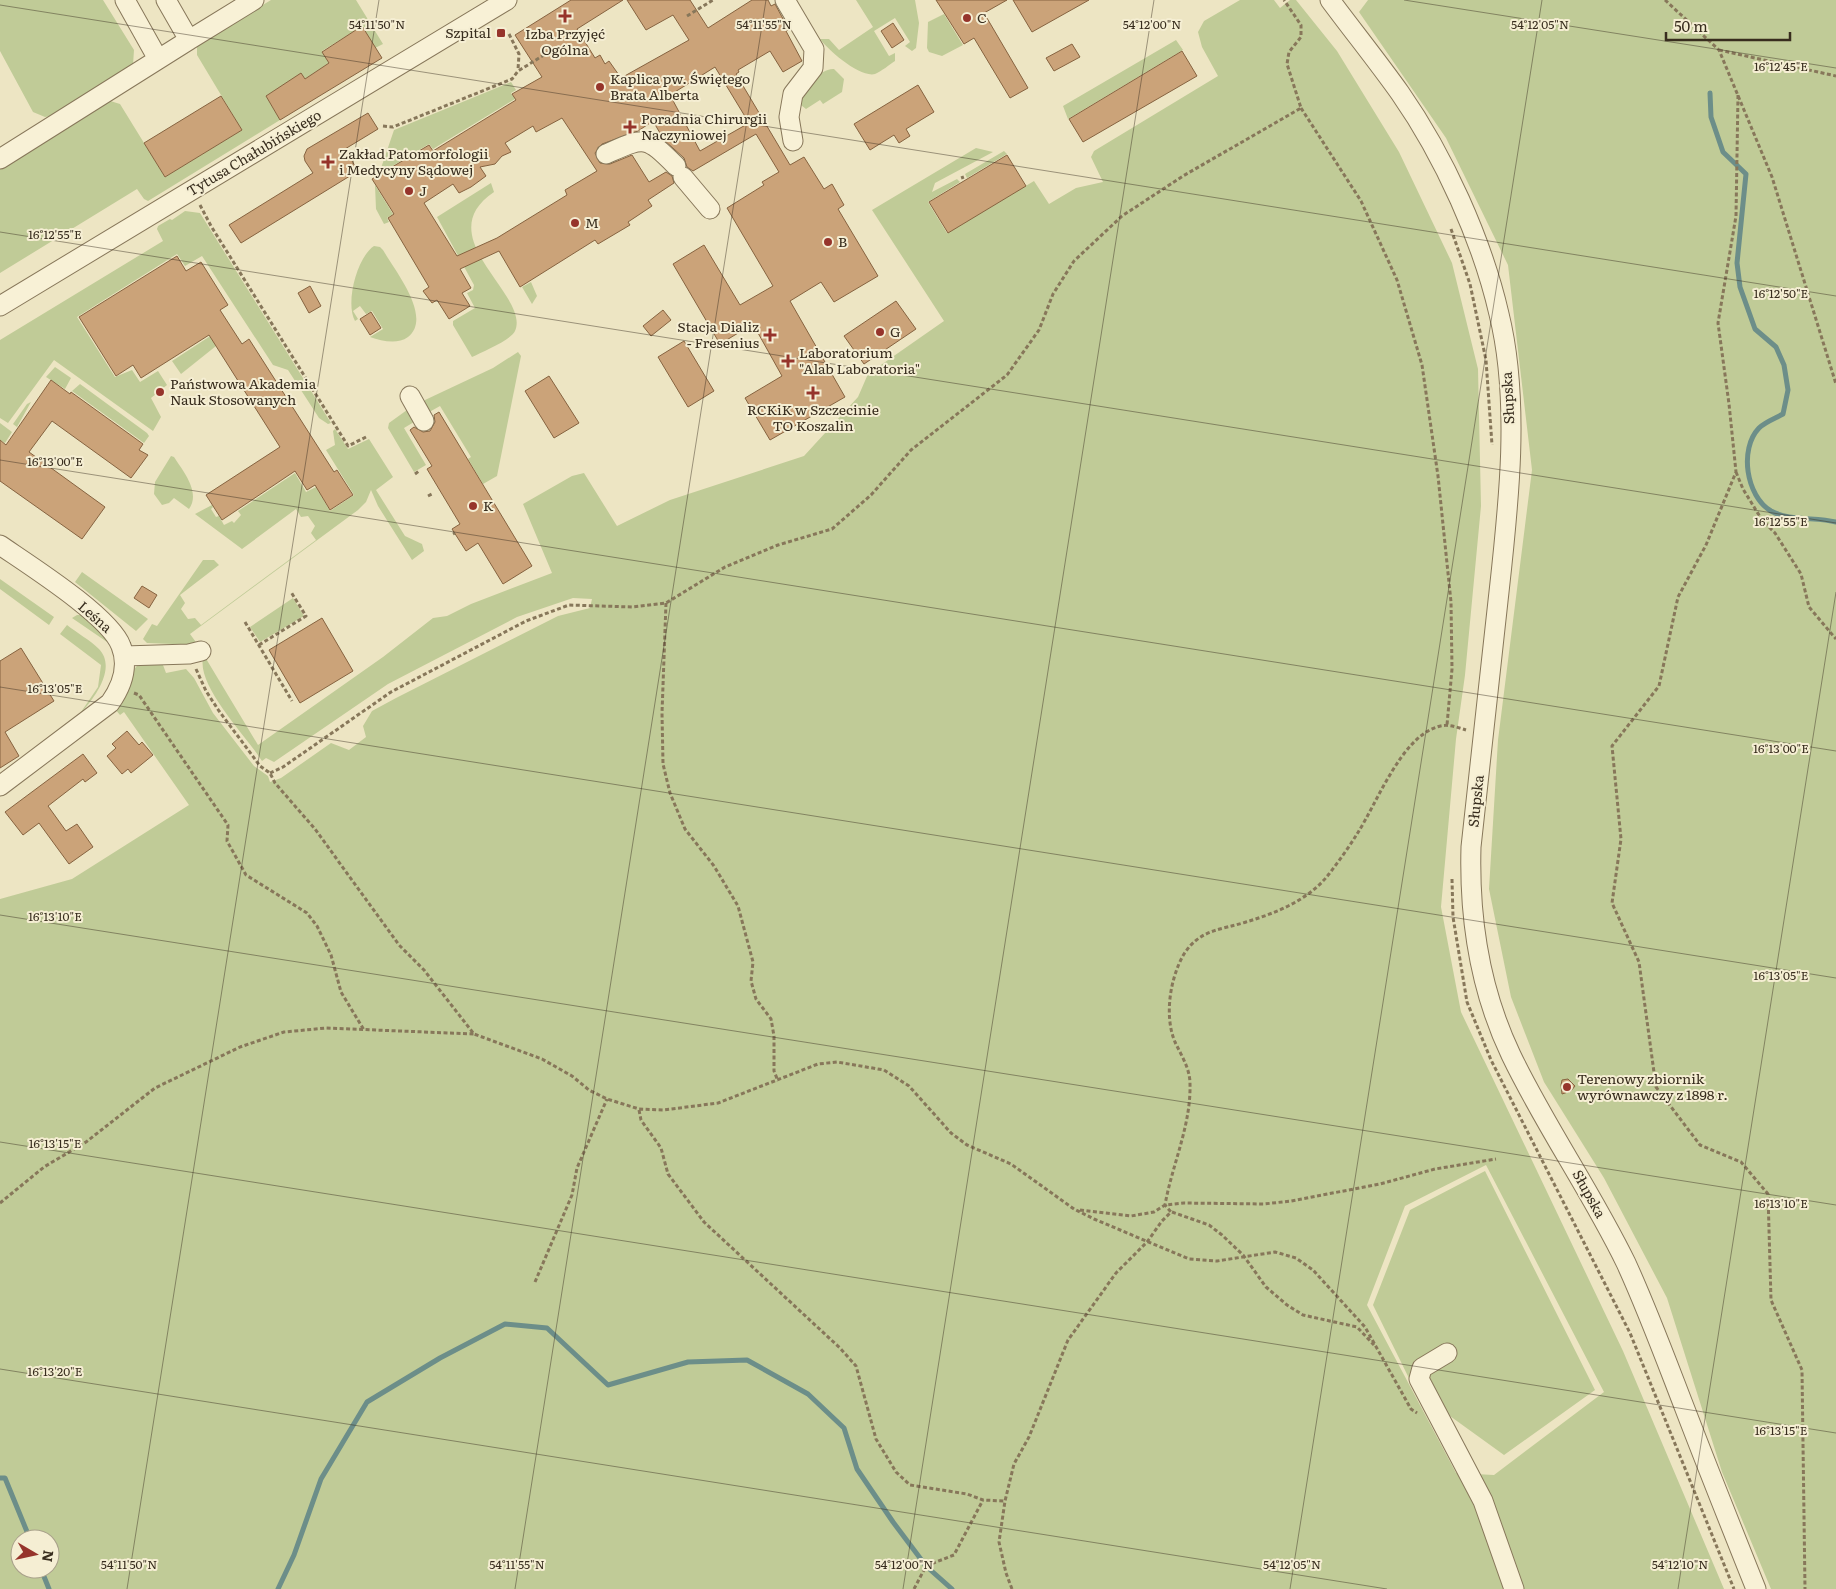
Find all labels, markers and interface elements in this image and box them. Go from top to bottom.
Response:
place label: C [977,7,987,27]
marker: Izba Przyjęć Ogólna [558,9,572,23]
scale bar [1666,10,1790,42]
marker: C [961,12,973,24]
text: 50 m [1674,14,1708,37]
text: 54°11'50"N [349,15,405,33]
text: 54°11'55"N [736,15,792,33]
text: 54°12'00"N [1123,15,1181,33]
text: 54°12'05"N [1511,15,1569,33]
place label: Szpital [445,22,491,42]
place label: Izba Przyjęć Ogólna [525,23,605,59]
marker: Szpital [495,27,507,39]
text: 16°12'45"E [1754,57,1808,75]
place label: Kaplica pw. Świętego Brata Alberta [610,68,750,104]
marker: Kaplica pw. Świętego Brata Alberta [594,81,606,93]
street label: Tytusa Chałubińskiego [182,104,324,200]
place label: Poradnia Chirurgii Naczyniowej [641,108,768,144]
marker: Poradnia Chirurgii Naczyniowej [623,120,637,134]
place label: Zakład Patomorfologii i Medycyny Sądowej [339,143,489,179]
marker: Zakład Patomorfologii i Medycyny Sądowej [321,155,335,169]
place label: J [419,180,427,200]
marker: J [403,185,415,197]
place label: M [585,212,599,232]
marker: M [569,217,581,229]
text: 16°12'55"E [28,225,82,243]
place label: B [838,231,847,251]
marker: B [822,236,834,248]
text: 16°12'50"E [1754,284,1809,302]
place label: Stacja Dializ - Fresenius [677,316,759,352]
place label: G [890,321,901,341]
marker: G [874,326,886,338]
marker: Stacja Dializ - Fresenius [763,328,777,342]
place label: Laboratorium "Alab Laboratoria" [799,342,920,378]
marker: Laboratorium "Alab Laboratoria" [781,354,795,368]
street label: Słupska [1496,371,1518,425]
place label: Państwowa Akademia Nauk Stosowanych [170,373,317,409]
marker: Państwowa Akademia Nauk Stosowanych [154,386,166,398]
marker: RCKiK w Szczecinie TO Koszalin [806,386,820,400]
place label: RCKiK w Szczecinie TO Koszalin [747,399,879,435]
text: 16°13'00"E [27,452,83,470]
place label: K [483,495,494,515]
marker: K [467,500,479,512]
text: 16°12'55"E [1754,512,1808,530]
street label: Leśna [74,596,117,637]
text: 16°13'05"E [28,679,83,697]
text: 16°13'00"E [1753,739,1809,757]
street label: Słupska [1462,773,1488,828]
text: 16°13'10"E [28,907,82,925]
text: 16°13'05"E [1754,966,1809,984]
place label: Terenowy zbiornik wyrównawczy z 1898 r. [1577,1068,1728,1104]
marker: Terenowy zbiornik wyrównawczy z 1898 r. [1561,1081,1573,1093]
text: 16°13'15"E [29,1134,82,1152]
street label: Słupska [1568,1166,1612,1222]
text: 16°13'10"E [1754,1194,1808,1212]
text: 16°13'20"E [28,1362,83,1380]
text: 16°13'15"E [1755,1421,1808,1439]
north arrow [10,1529,60,1579]
text: N [38,1549,60,1564]
text: 54°11'50"N [101,1555,157,1573]
text: 54°11'55"N [489,1555,545,1573]
text: 54°12'00"N [875,1555,933,1573]
text: 54°12'05"N [1263,1555,1321,1573]
text: 54°12'10"N [1652,1555,1708,1573]

